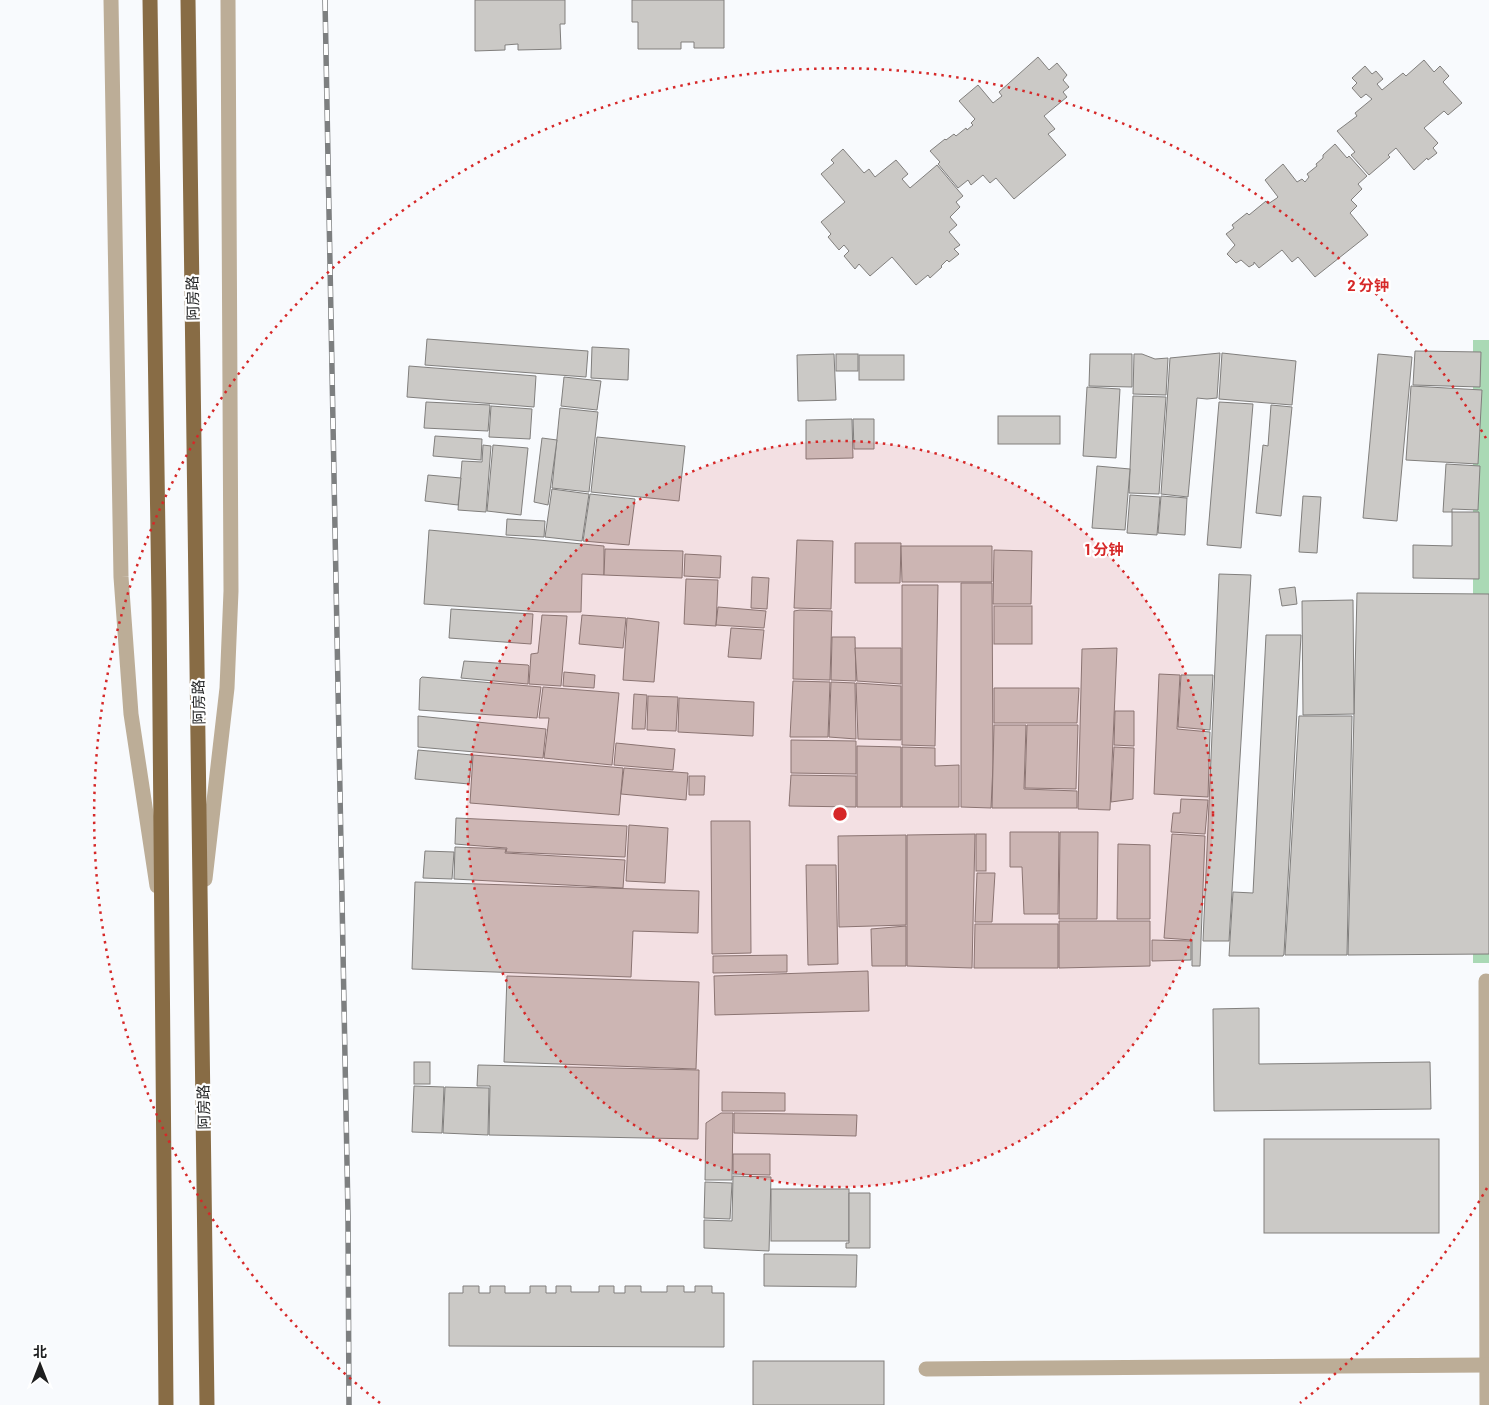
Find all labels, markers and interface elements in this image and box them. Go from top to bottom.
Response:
street label: 阿房路 [183,275,201,321]
text: 2 分钟 [1347,276,1389,294]
text: 1 分钟 [1085,540,1123,558]
street label: 阿房路 [189,679,207,725]
centre of rings [831,805,849,823]
street label: 阿房路 [194,1084,212,1130]
north arrow [15,1340,65,1390]
text: 北 [33,1343,47,1360]

